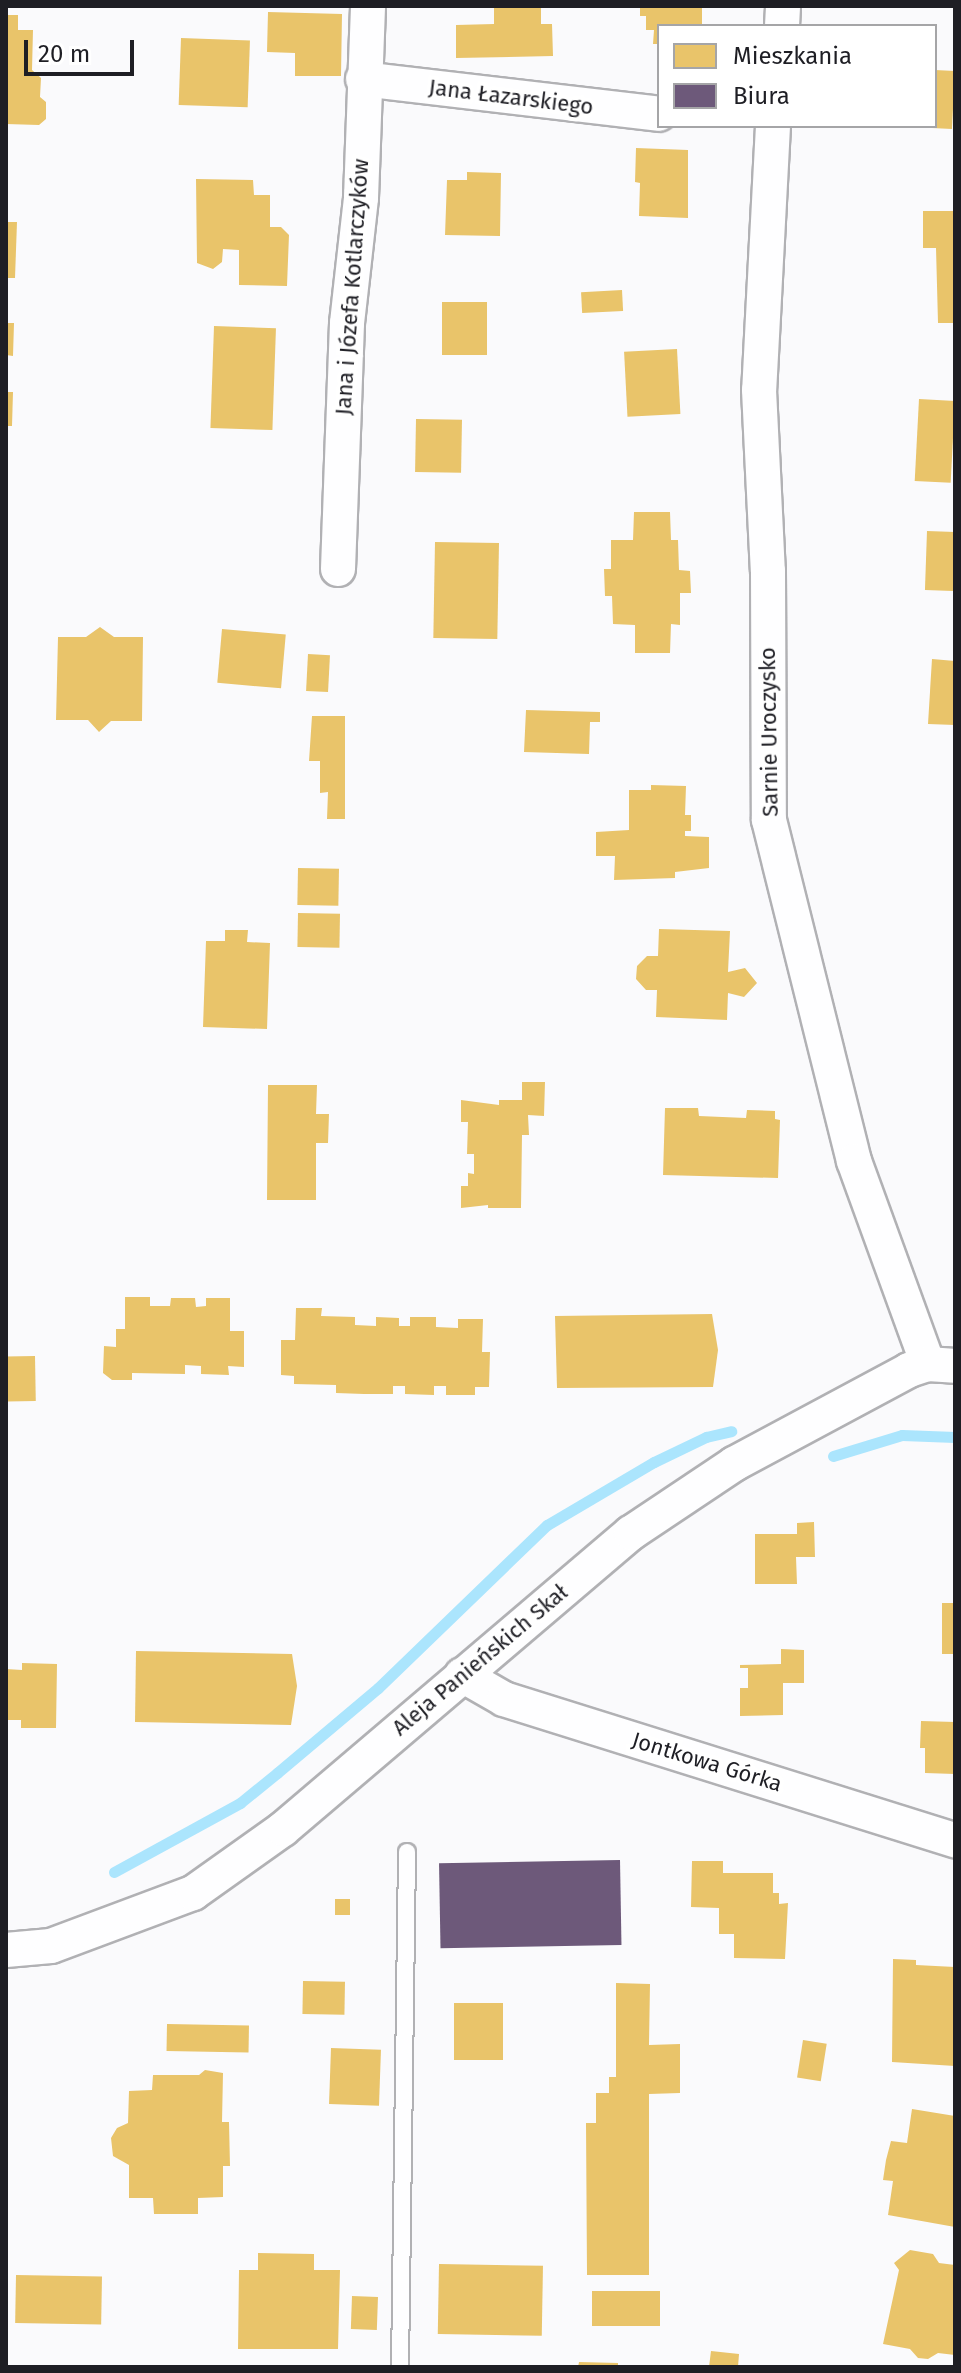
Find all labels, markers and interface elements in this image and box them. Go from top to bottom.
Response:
scale bar [28,24,138,74]
legend [657,24,937,128]
text: 20 m [38,40,90,68]
text: Mieszkania [733,42,852,70]
street label: Jana Łazarskiego [427,74,595,120]
text: Biura [733,82,790,110]
street label: Jana i Józefa Kotlarczyków [330,158,374,416]
street label: Sarnie Uroczysko [754,647,784,817]
street label: Aleja Panieńskich Skał [387,1579,573,1741]
street label: Jontkowa Górka [629,1727,785,1797]

